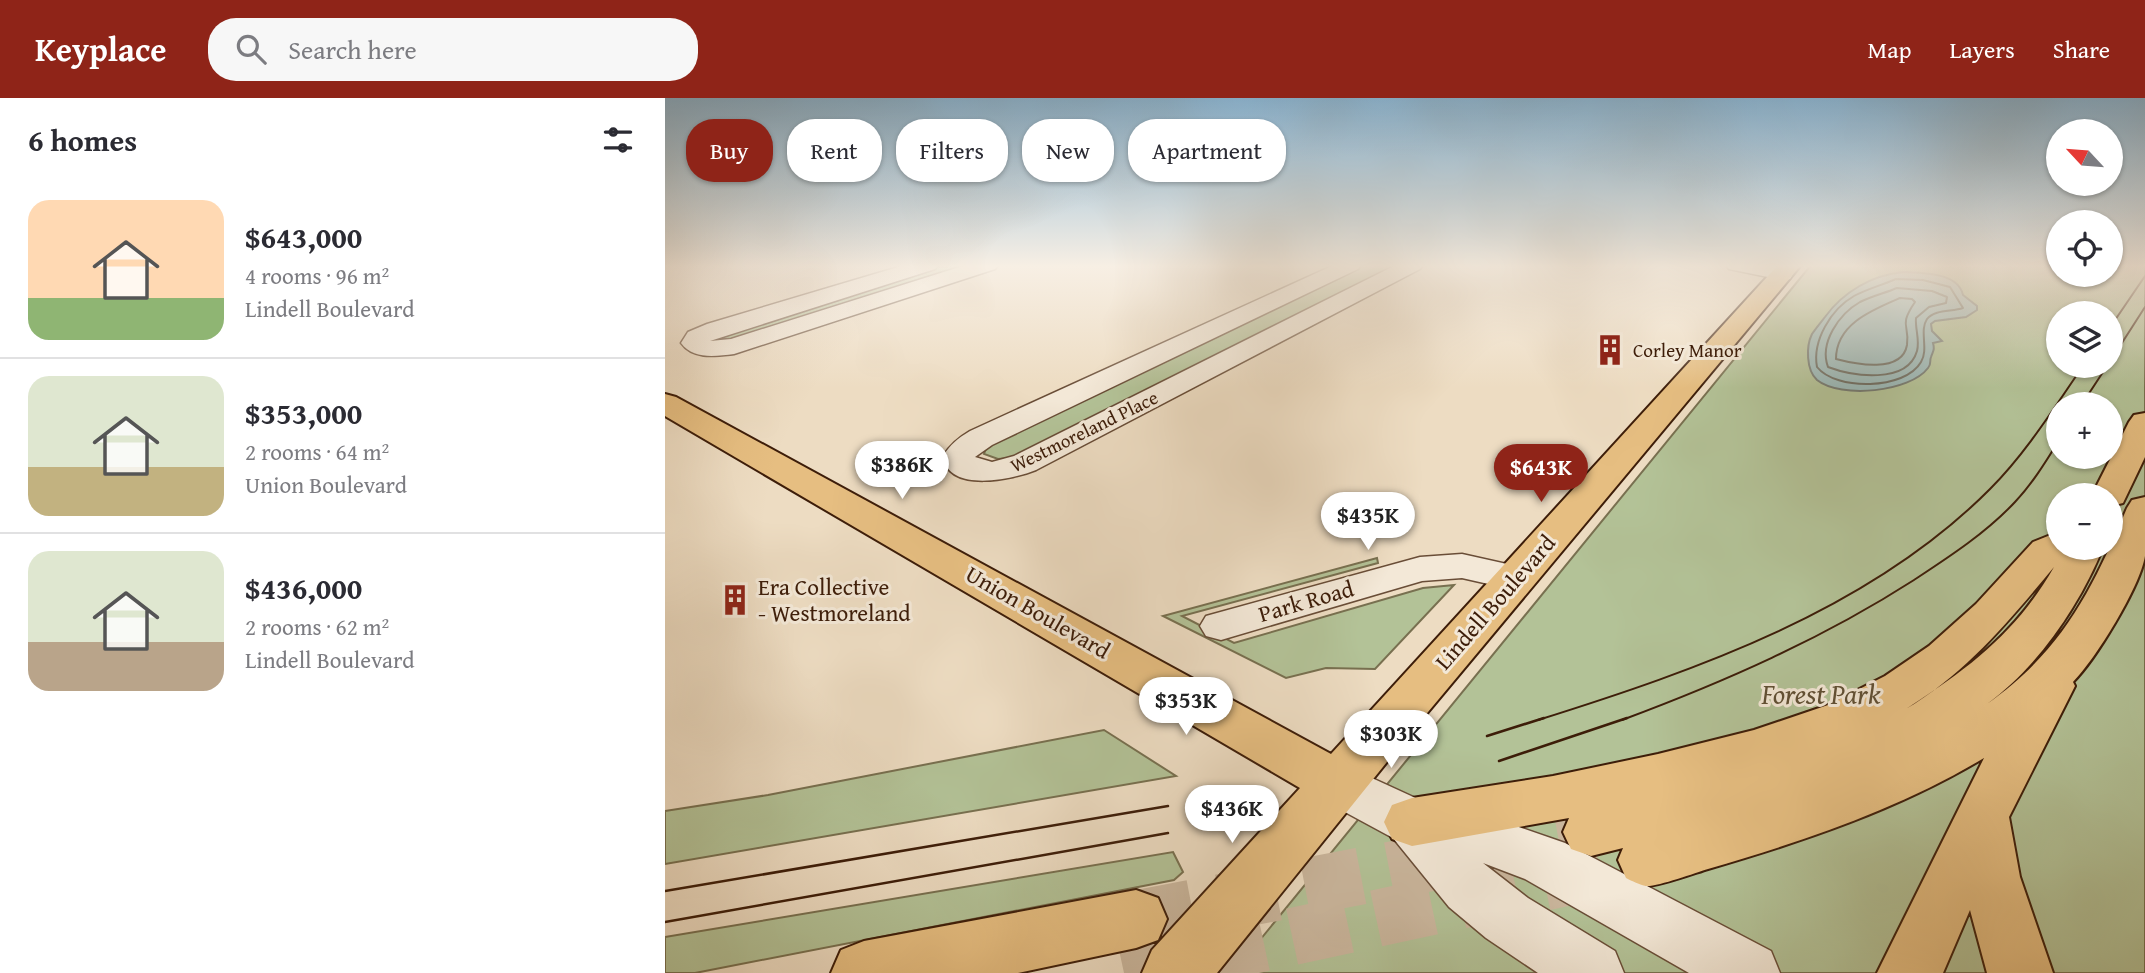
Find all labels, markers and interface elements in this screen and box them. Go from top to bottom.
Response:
search box [208,18,698,81]
text: Keyplace [35,25,166,73]
icon: search [232,30,270,68]
text: Search here [288,30,417,69]
text: Map [1868,32,1911,67]
text: Layers [1949,32,2015,67]
text: Share [2053,32,2110,67]
text: 6 homes [28,118,137,162]
chip: Buy [686,119,773,182]
chip: Rent [787,119,882,182]
chip: Filters [896,119,1008,182]
chip: New [1022,119,1114,182]
chip: Apartment [1128,119,1286,182]
north arrow [2046,119,2123,196]
map controls [2046,119,2123,560]
icon: filters [599,121,637,159]
button: locate [2046,210,2123,287]
text: $643,000 [245,215,362,259]
icon: home [84,228,168,312]
text: 4 rooms · 96 m² [245,259,389,292]
text: Lindell Boulevard [245,292,415,325]
button: layers [2046,301,2123,378]
building icon: Corley Manor [1593,333,1627,367]
place label: Corley Manor [1633,336,1742,364]
street label: Westmoreland Place [1005,383,1163,479]
text: $353,000 [245,391,362,435]
button: + [2046,392,2123,469]
icon: home [84,404,168,488]
text: 2 rooms · 64 m² [245,435,389,468]
pin: $386K [853,442,951,501]
pin: $643K [1492,444,1590,504]
text: $386K [871,447,933,480]
text: $643K [1510,450,1572,483]
text: Union Boulevard [245,468,407,501]
button: − [2046,483,2123,560]
pin: $435K [1319,492,1417,552]
text: $435K [1337,498,1399,531]
street label: Lindell Boulevard [1427,526,1563,676]
street label: Union Boulevard [960,557,1117,667]
text: $436,000 [245,566,362,610]
place label: Era Collective - Westmoreland [758,570,911,629]
street label: Park Road [1254,571,1358,630]
icon: home [84,579,168,663]
building icon: Era Collective - Westmoreland [718,583,752,617]
text: 2 rooms · 62 m² [245,610,389,643]
text: Lindell Boulevard [245,643,415,676]
park label: Forest Park [1761,673,1881,714]
pin: $353K [1137,678,1235,737]
text: $353K [1155,683,1217,716]
pin: $303K [1342,710,1440,770]
text: $303K [1360,716,1422,749]
pin: $436K [1183,786,1281,845]
text: $436K [1201,791,1263,824]

